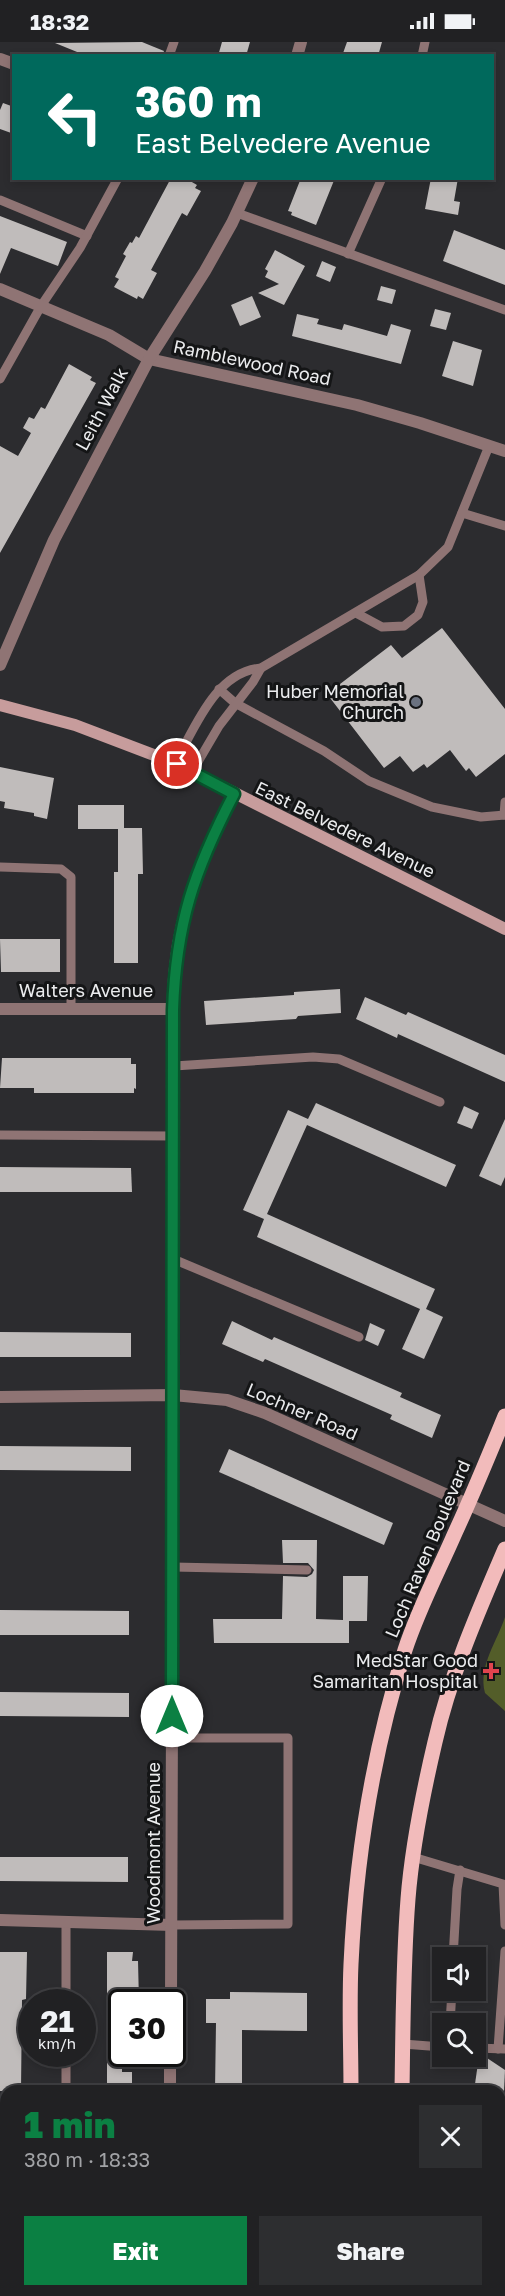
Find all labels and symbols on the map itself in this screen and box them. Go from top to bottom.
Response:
street label: Ramblewood Road [171,335,333,389]
street label: Leith Walk [70,363,132,454]
place label: Huber Memorial Church [266,680,404,723]
marker: Huber Memorial Church [409,695,423,709]
pin [151,738,202,789]
street label: East Belvedere Avenue [252,776,439,882]
street label: Walters Avenue [19,979,153,1001]
street label: Lochner Road [243,1378,361,1444]
street label: Loch Raven Boulevard [380,1456,474,1641]
place label: MedStar Good Samaritan Hospital [312,1649,478,1692]
marker: MedStar Good Samaritan Hospital [482,1662,500,1680]
position arrow [140,1684,204,1748]
street label: Woodmont Avenue [142,1762,164,1924]
speed limit sign: 30 [108,1989,186,2067]

